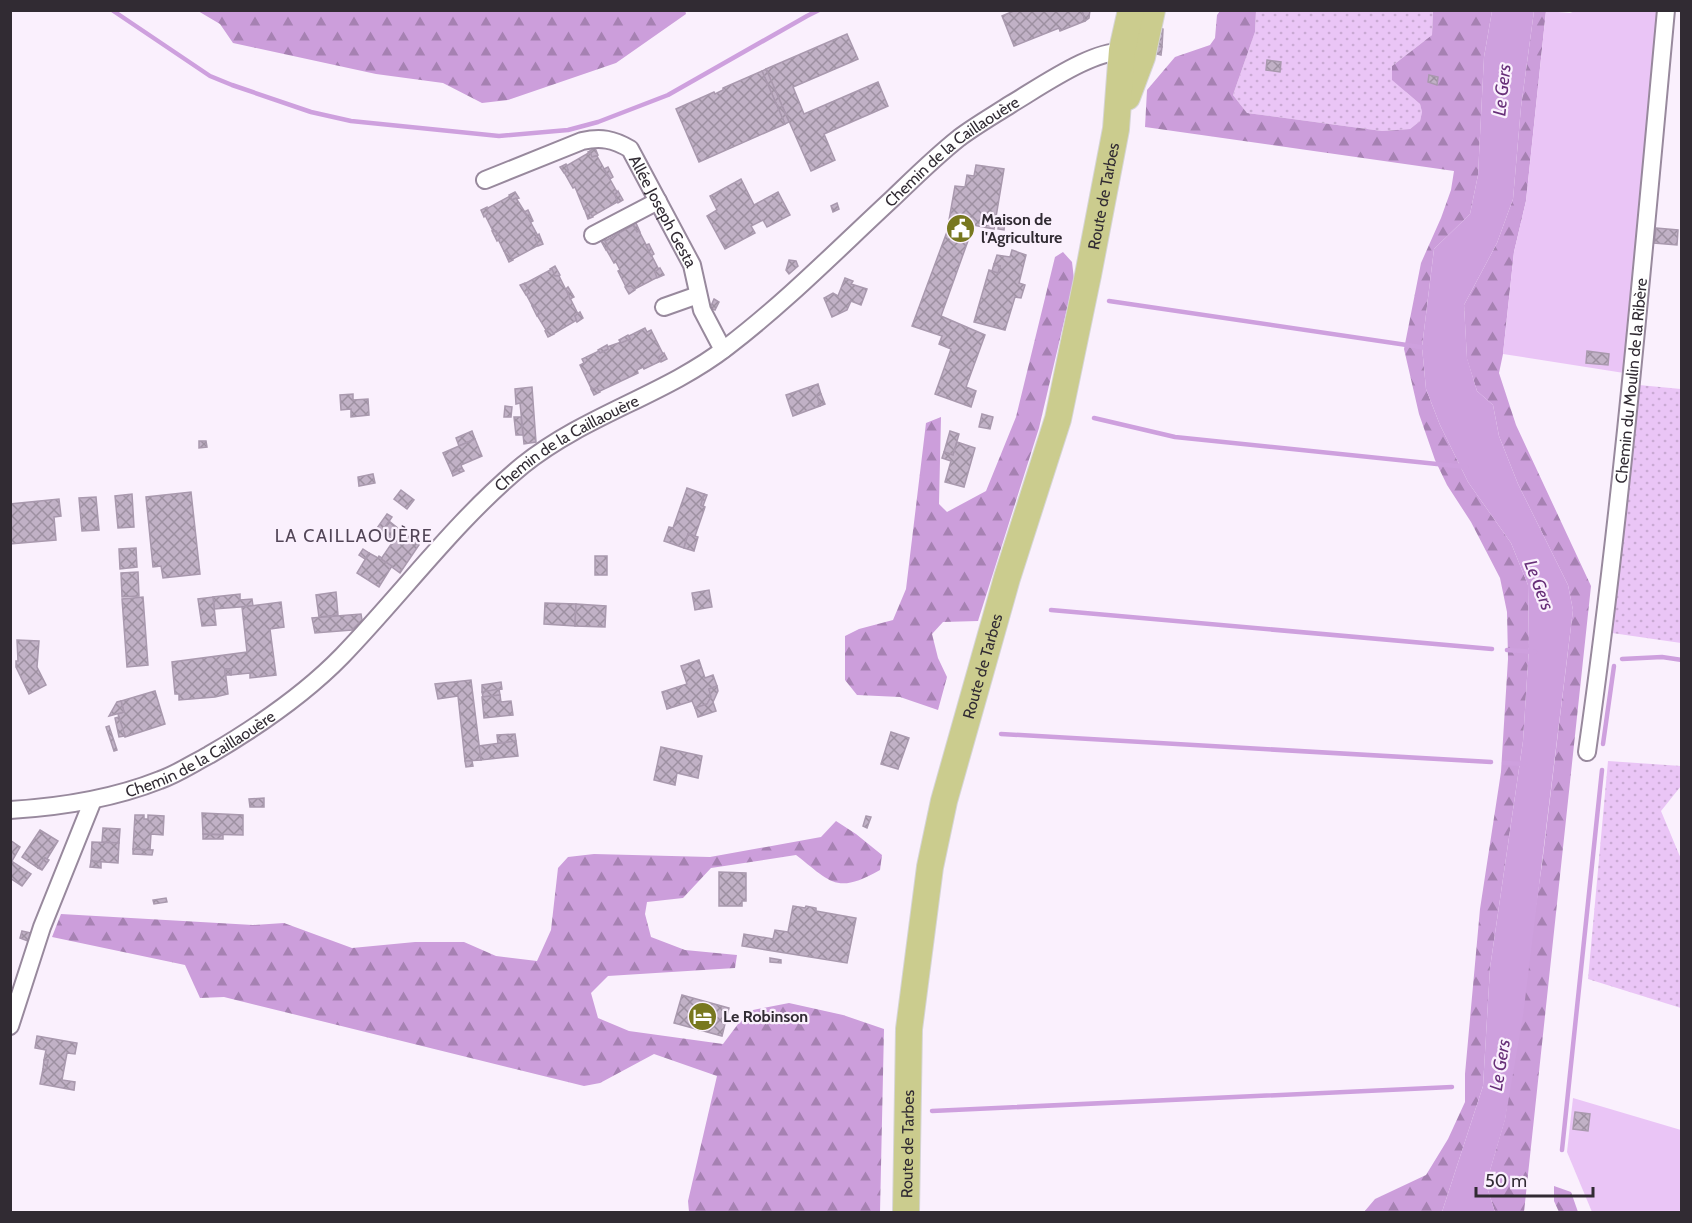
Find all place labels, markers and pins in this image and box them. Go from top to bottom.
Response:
place label: Maison de l'Agriculture [981,210,1062,247]
public building icon: Maison de l'Agriculture [944,212,976,244]
hotel icon: Le Robinson [686,1000,718,1032]
place label: Le Robinson [723,1007,808,1026]

